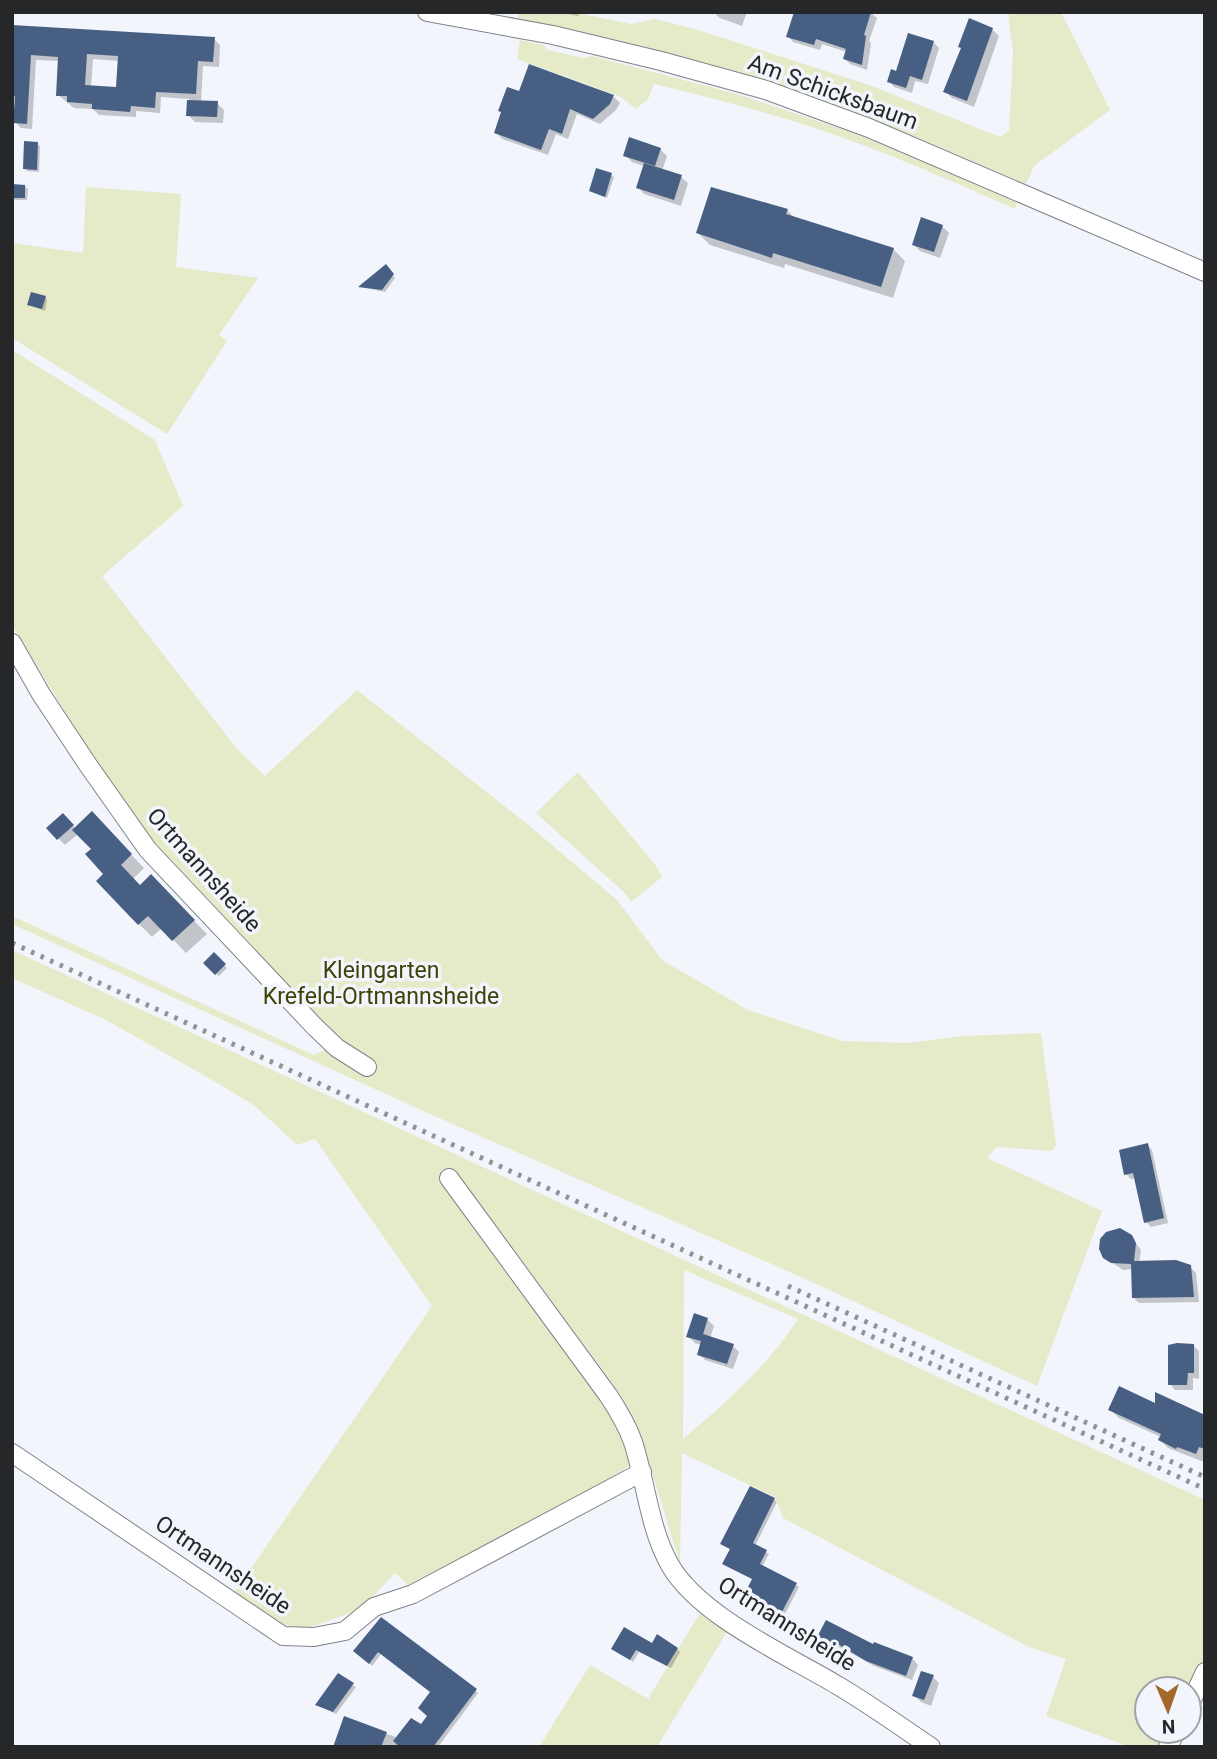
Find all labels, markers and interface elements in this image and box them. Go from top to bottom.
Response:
street label: Am Schicksbaum [744,49,922,135]
street label: Ortmannsheide [141,803,267,937]
park label: Kleingarten Krefeld-Ortmannsheide [263,957,499,1010]
street label: Ortmannsheide [150,1510,296,1620]
street label: Ortmannsheide [713,1571,861,1677]
north arrow [1133,1675,1203,1745]
text: N [1161,1715,1176,1738]

